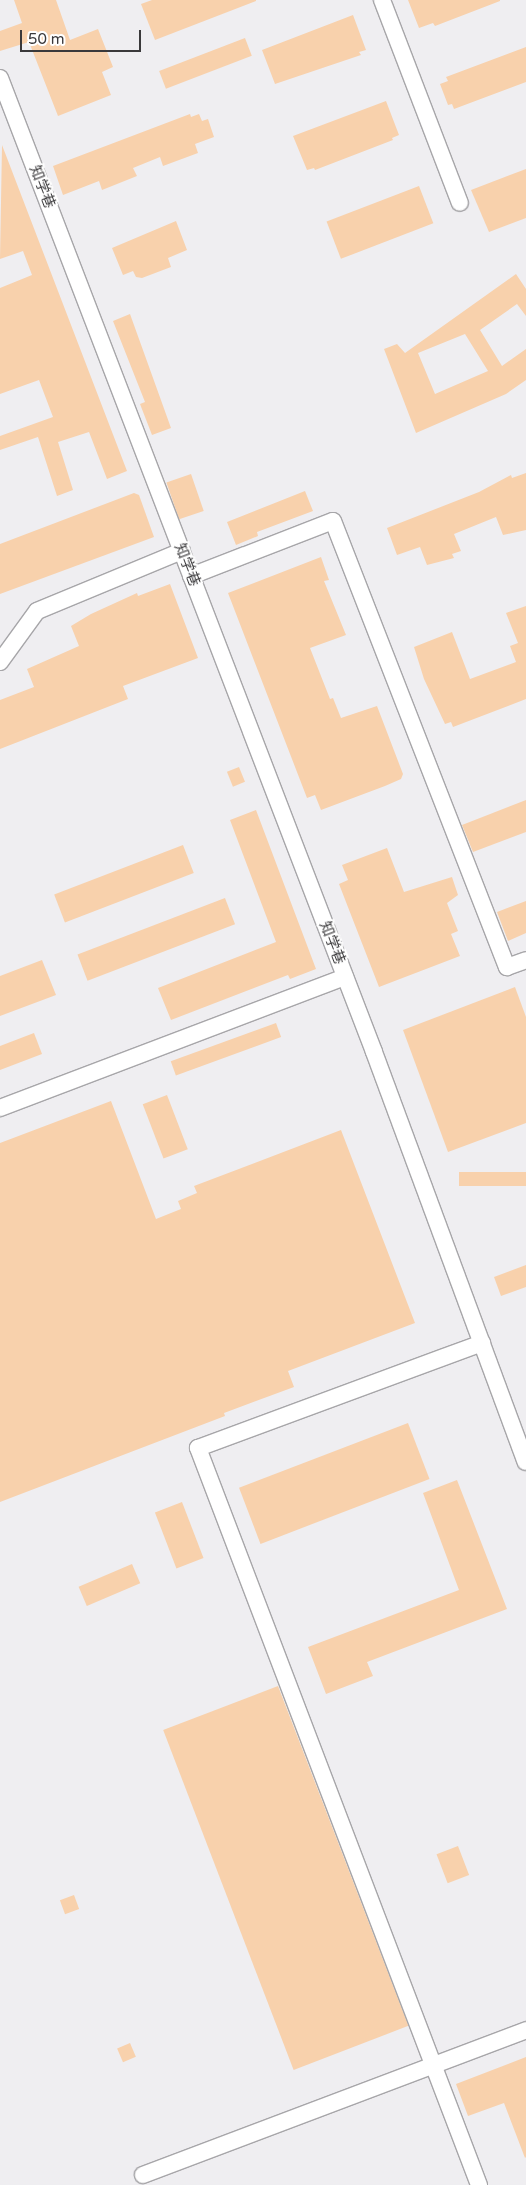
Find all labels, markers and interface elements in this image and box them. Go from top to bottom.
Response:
scale bar [22,20,144,52]
text: 50 m [28,30,65,48]
street label: 知学巷 [26,163,58,211]
street label: 知学巷 [171,541,203,589]
street label: 知学巷 [316,919,348,967]

